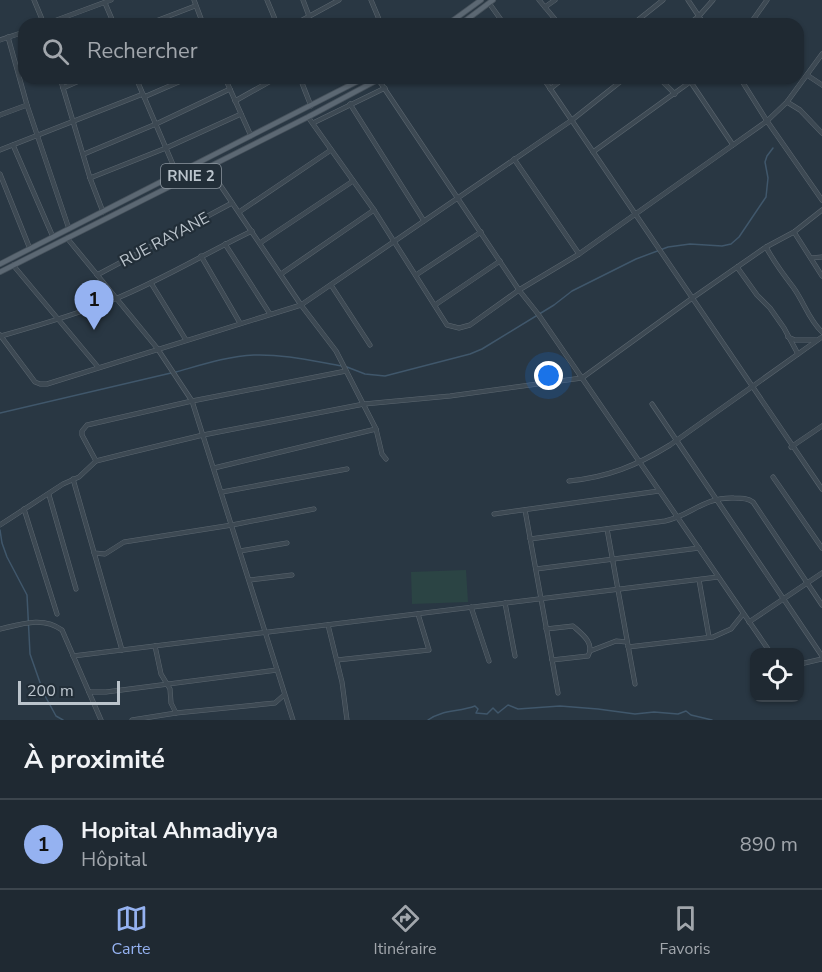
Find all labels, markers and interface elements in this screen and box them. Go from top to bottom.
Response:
search box [18,18,804,84]
icon: search [39,35,72,68]
text: Rechercher [87,36,198,66]
road number: RNIE 2 [161,164,221,188]
street label: RUE RAYANE [116,207,213,273]
pin: 1 [74,280,113,330]
your location [534,361,563,390]
map controls [750,648,804,702]
button: locate [750,648,804,702]
scale bar [18,678,120,706]
text: 200 m [27,680,74,702]
text: À proximité [24,742,165,777]
text: Hopital Ahmadiyya [81,816,278,846]
text: 1 [38,831,50,858]
text: 890 m [740,831,798,858]
text: Hôpital [81,846,147,873]
tab: Carte [111,902,151,960]
tab: Itinéraire [374,902,437,960]
tab: Favoris [660,902,711,960]

